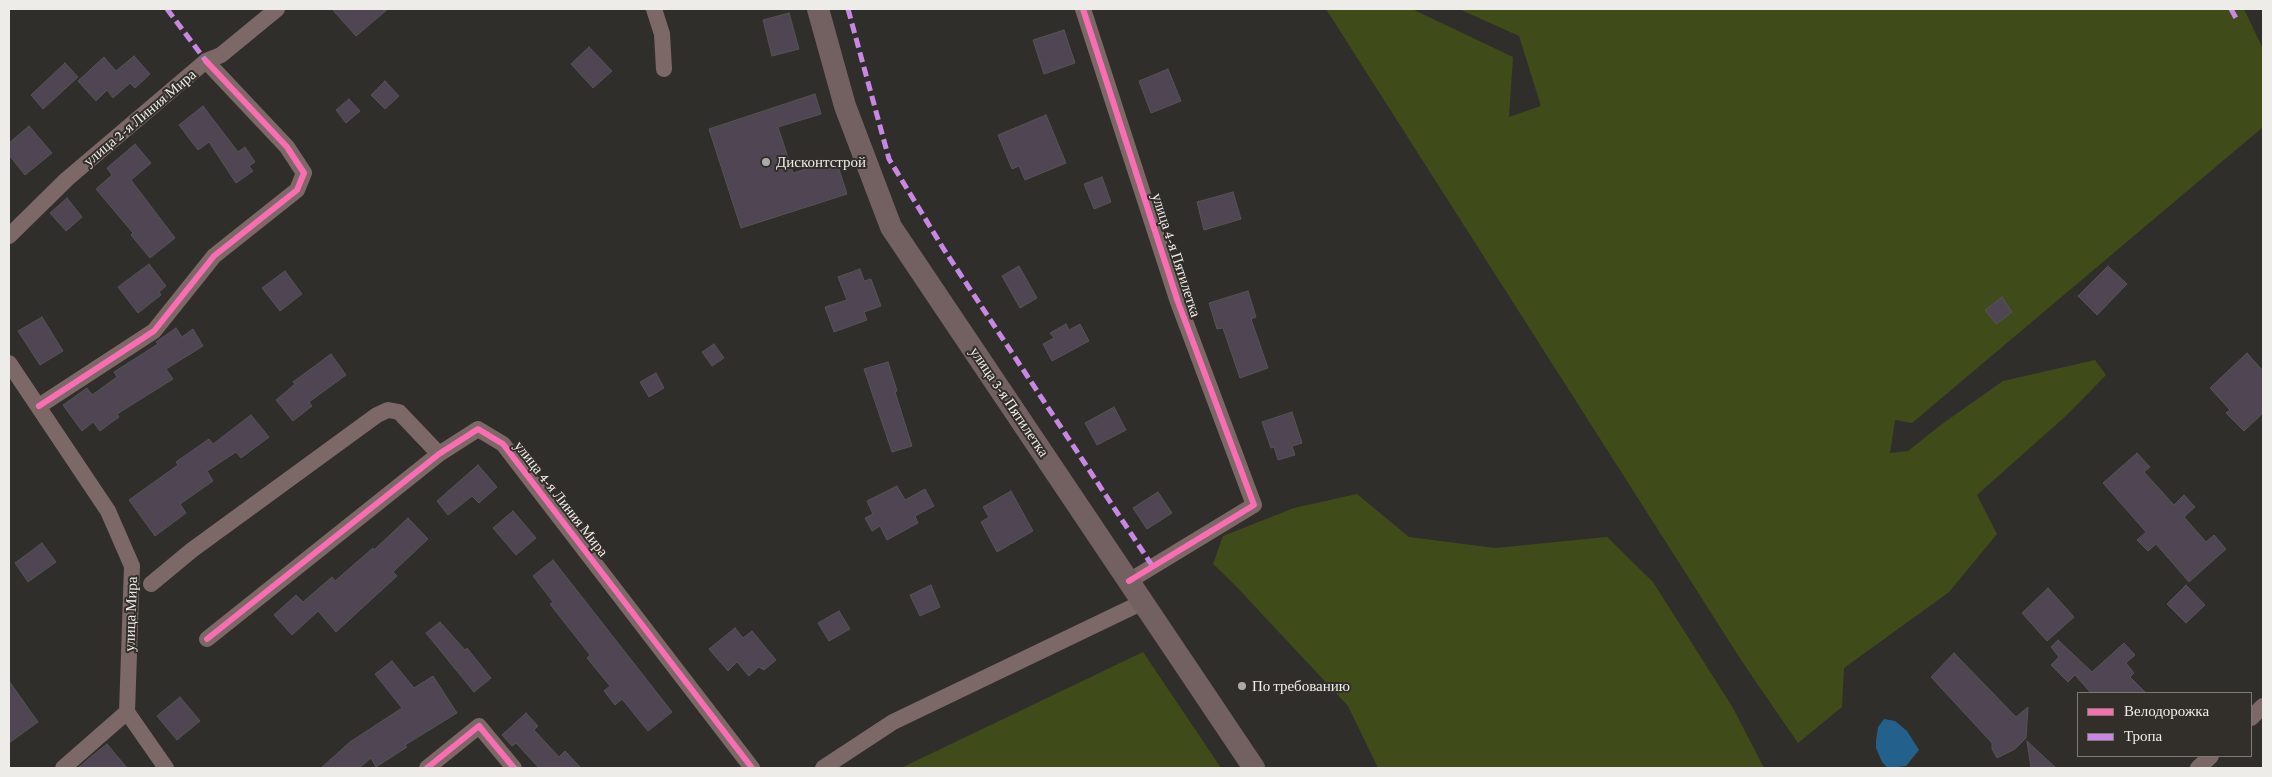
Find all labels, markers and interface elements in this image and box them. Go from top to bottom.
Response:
street label: улица 2-я Линия Мира [80,66,200,170]
place label: Дисконтстрой [776,153,866,171]
marker: Дисконтстрой [760,156,772,168]
street label: улица 4-я Пятилетка [1147,191,1205,319]
street label: улица 3-я Пятилетка [966,344,1052,460]
street label: улица 4-я Линия Мира [510,437,612,561]
street label: улица Мира [121,576,141,652]
place label: По требованию [1252,677,1350,695]
marker: По требованию [1236,680,1248,692]
legend [2077,692,2252,757]
text: Велодорожка [2124,703,2209,719]
text: Тропа [2124,728,2162,744]

